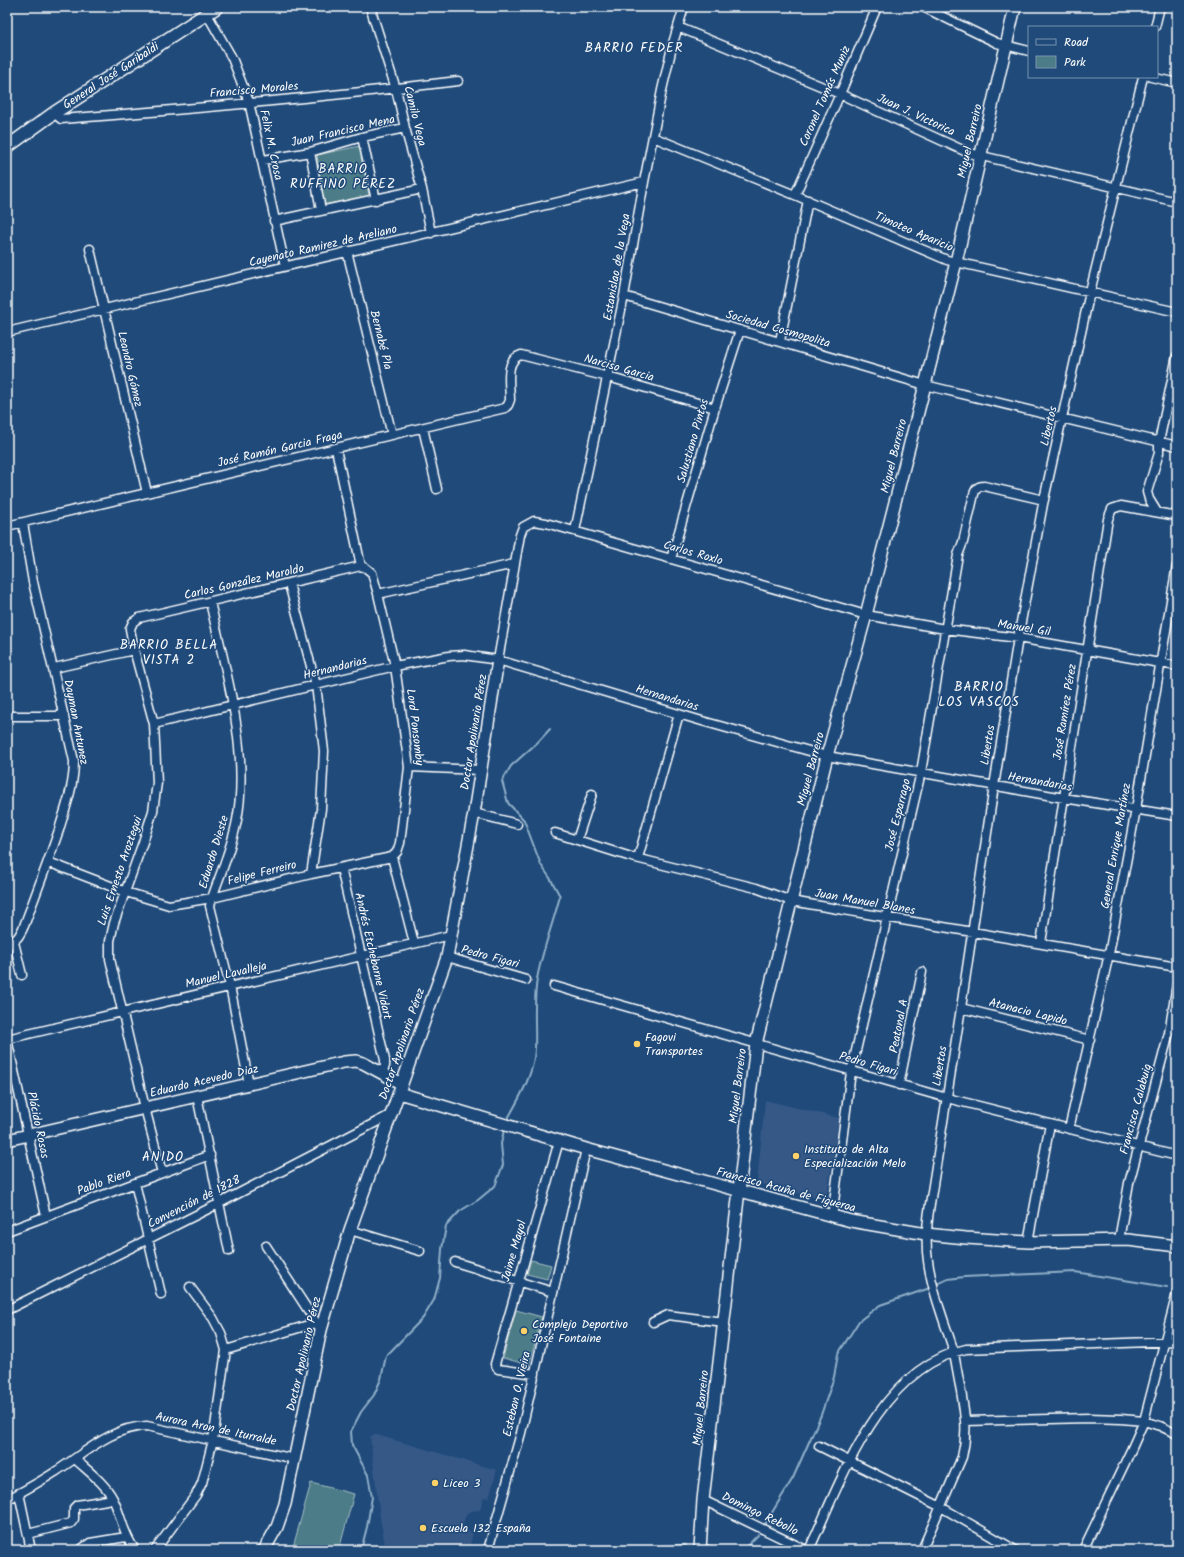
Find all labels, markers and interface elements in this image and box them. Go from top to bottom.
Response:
legend [1028,26,1158,78]
text: Road [1064,33,1089,52]
street label: General José Garibaldi [59,37,164,114]
district label: BARRIO FEDER [585,38,683,59]
street label: Coronel Tomás Muniz [794,43,856,149]
text: Park [1064,53,1086,72]
street label: Francisco Morales [209,77,299,103]
street label: Camilo Vega [398,84,432,149]
street label: Juan J. Victorica [874,89,958,142]
street label: Miguel Barreiro [952,102,988,180]
street label: Felix M. Crosa [254,108,288,182]
street label: Juan Francisco Mena [289,110,397,152]
district label: BARRIO RUFFINO PÉREZ [290,159,396,195]
street label: Timoteo Aparicio [872,207,956,257]
street label: Estanislao de la Vega [598,212,636,322]
street label: Cayenato Ramirez de Areliano [247,220,399,272]
street label: Sociedad Cosmopolita [724,305,833,353]
street label: Bernabé Pla [364,308,398,372]
street label: Leandro Gómez [112,329,148,409]
street label: Narciso Garcia [582,349,657,387]
street label: Salustiano Pintos [672,397,714,485]
street label: Libertos [1035,404,1063,448]
street label: Miguel Barreiro [876,417,912,495]
street label: José Ramón Garcia Fraga [216,425,345,473]
street label: Carlos Roxlo [661,535,725,571]
street label: Carlos González Maroldo [182,559,306,605]
street label: Manuel Gil [996,614,1052,642]
district label: BARRIO BELLA VISTA 2 [120,635,218,671]
street label: Hernandarias [301,651,369,685]
street label: José Ramírez Pérez [1048,663,1082,761]
street label: Doctor Apolinario Pérez [455,673,493,791]
district label: BARRIO LOS VASCOS [938,677,1020,713]
street label: Dayman Antunez [58,678,94,766]
street label: Hernandarias [633,679,701,717]
street label: Lord Ponsomby [401,688,429,767]
street label: Libertos [975,724,1001,766]
street label: Miguel Barreiro [792,730,830,808]
street label: Hernandarias [1006,767,1074,797]
street label: José Esparrago [880,777,916,853]
street label: General Enrique Martínez [1096,782,1136,910]
street label: Eduardo Dieste [194,812,234,891]
street label: Luis Ernesto Aroztegui [92,813,148,928]
street label: Felipe Ferreiro [225,855,299,891]
street label: Juan Manuel Blanes [813,884,917,920]
street label: Andrés Etchebarne Vidart [349,891,397,1022]
street label: Pedro Figari [459,940,522,974]
street label: Manuel Lavalleja [183,956,269,994]
street label: Doctor Apolinario Pérez [374,986,430,1102]
street label: Atanacio Lapido [987,993,1069,1031]
street label: Peatonal A [884,997,914,1055]
place label: Fagovi Transportes [645,1028,703,1061]
marker: Fagovi Transportes [632,1039,642,1049]
street label: Libertos [927,1045,953,1087]
street label: Miguel Barreiro [724,1047,752,1125]
street label: Pedro Figari [837,1047,900,1082]
street label: Eduardo Acevedo Diaz [148,1059,260,1103]
street label: Francisco Calabuig [1115,1061,1157,1156]
street label: Plácido Rosas [22,1090,54,1160]
place label: Instituto de Alta Especialización Melo [804,1140,906,1173]
district label: ANIDO [142,1147,184,1168]
marker: Instituto de Alta Especialización Melo [791,1151,801,1161]
street label: Francisco Acuña de Figueroa [714,1162,858,1218]
street label: Pablo Riera [74,1163,134,1201]
street label: Convención de 1828 [144,1170,244,1234]
street label: Jaime Mayol [496,1218,532,1284]
street label: Doctor Apolinario Pérez [282,1295,326,1413]
place label: Complejo Deportivo José Fontaine [532,1315,628,1348]
marker: Complejo Deportivo José Fontaine [519,1326,529,1336]
street label: Esteban O. Vieira [498,1349,536,1439]
street label: Miguel Barreiro [688,1369,714,1447]
street label: Aurora Aron de Iturralde [154,1407,279,1451]
place label: Liceo 3 [443,1474,480,1493]
marker: Liceo 3 [430,1478,440,1488]
street label: Domingo Rebollo [718,1487,802,1541]
place label: Escuela 132 España [431,1519,531,1538]
marker: Escuela 132 España [418,1523,428,1533]

